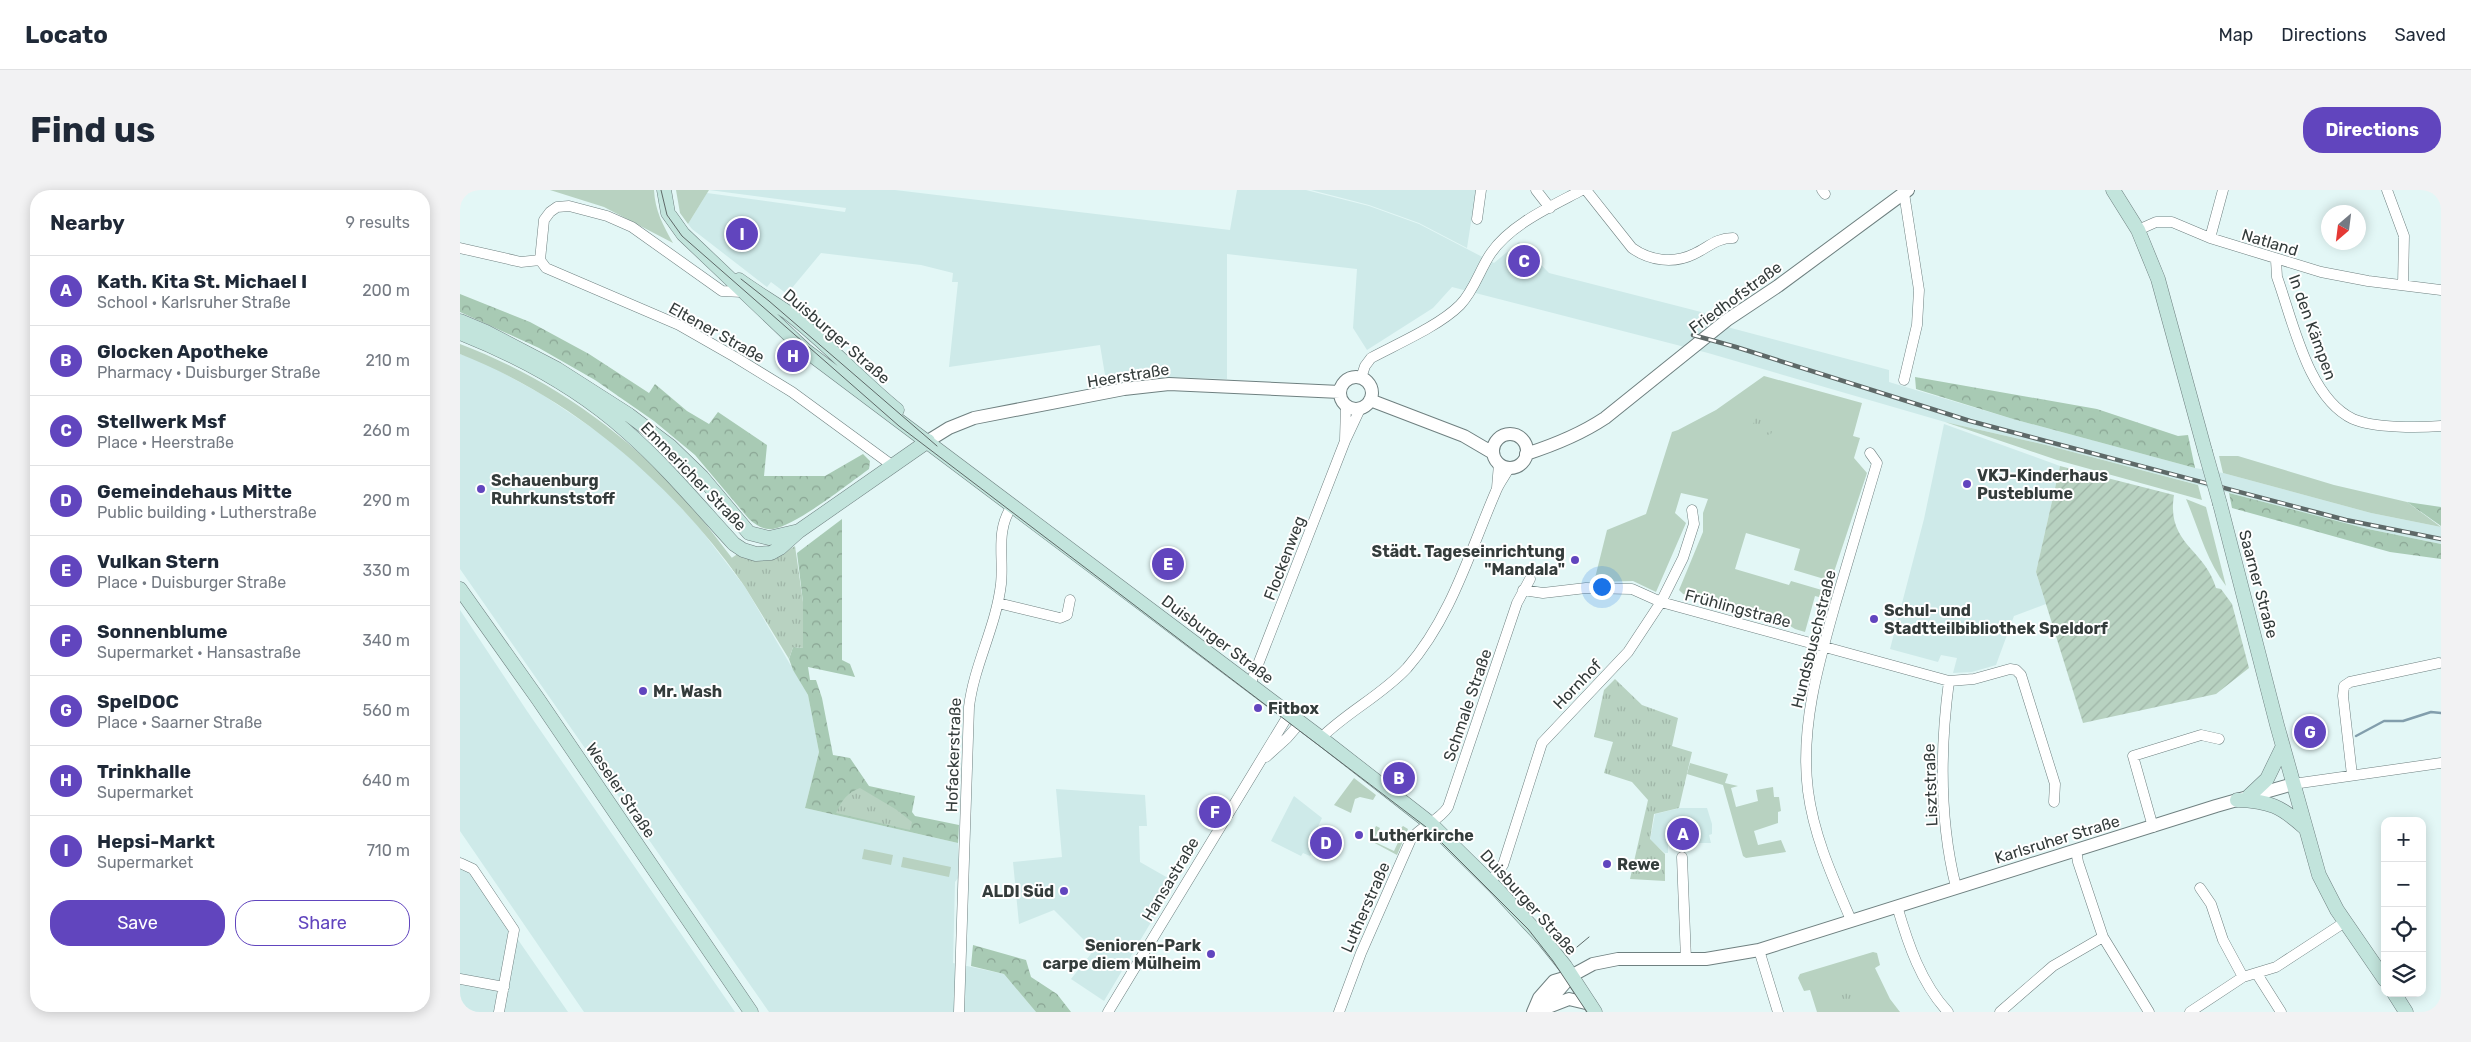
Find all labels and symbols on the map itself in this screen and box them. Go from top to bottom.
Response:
north arrow [2321,205,2366,250]
pin: I [726,215,758,253]
street label: Natland [2239,225,2300,260]
pin: C [1508,242,1540,280]
street label: Friedhofstraße [1685,257,1785,337]
street label: In den Kämpen [2285,272,2340,382]
street label: Duisburger Straße [779,285,894,388]
street label: Eltener Straße [666,298,768,367]
pin: H [777,337,809,375]
street label: Heerstraße [1086,360,1171,391]
street label: Emmericher Straße [637,418,750,535]
place label: VKJ-Kinderhaus Pusteblume [1977,466,2108,503]
place label: Schauenburg Ruhrkunststoff [491,471,615,508]
marker: VKJ-Kinderhaus Pusteblume [1961,478,1973,490]
marker: Schauenburg Ruhrkunststoff [475,483,487,495]
street label: Flockenweg [1260,513,1309,603]
street label: Saarner Straße [2235,528,2282,640]
place label: Städt. Tageseinrichtung "Mandala" [1372,542,1565,579]
pin: E [1152,545,1184,583]
marker: Städt. Tageseinrichtung "Mandala" [1569,554,1581,566]
street label: Hundsbuschstraße [1787,568,1840,710]
your location [1589,574,1615,600]
street label: Frühlingstraße [1683,585,1793,632]
street label: Duisburger Straße [1158,591,1277,688]
place label: Schul- und Stadtteilbibliothek Speldorf [1884,601,2109,638]
marker: Schul- und Stadtteilbibliothek Speldorf [1868,613,1880,625]
street label: Schmale Straße [1439,646,1496,764]
street label: Hornhof [1549,655,1606,713]
place label: Mr. Wash [653,682,722,701]
marker: Mr. Wash [637,685,649,697]
street label: Hofackerstraße [942,697,965,813]
place label: Fitbox [1268,699,1320,718]
marker: Fitbox [1252,702,1264,714]
pin: G [2294,713,2326,751]
street label: Weseler Straße [582,739,659,841]
street label: Lisztstraße [1920,743,1941,827]
pin: B [1383,759,1415,797]
pin: F [1199,793,1231,831]
street label: Karlsruher Straße [1992,811,2122,868]
pin: A [1667,815,1699,853]
pin: D [1310,824,1342,862]
place label: Lutherkirche [1369,826,1474,845]
marker: Lutherkirche [1353,829,1365,841]
street label: Hansastraße [1138,834,1203,925]
street label: Duisburger Straße [1476,846,1581,959]
place label: Rewe [1617,855,1660,874]
marker: Rewe [1601,858,1613,870]
street label: Lutherstraße [1337,859,1394,955]
place label: ALDI Süd [982,882,1054,901]
marker: ALDI Süd [1058,885,1070,897]
place label: Senioren-Park carpe diem Mülheim [1042,936,1202,973]
marker: Senioren-Park carpe diem Mülheim [1205,948,1217,960]

